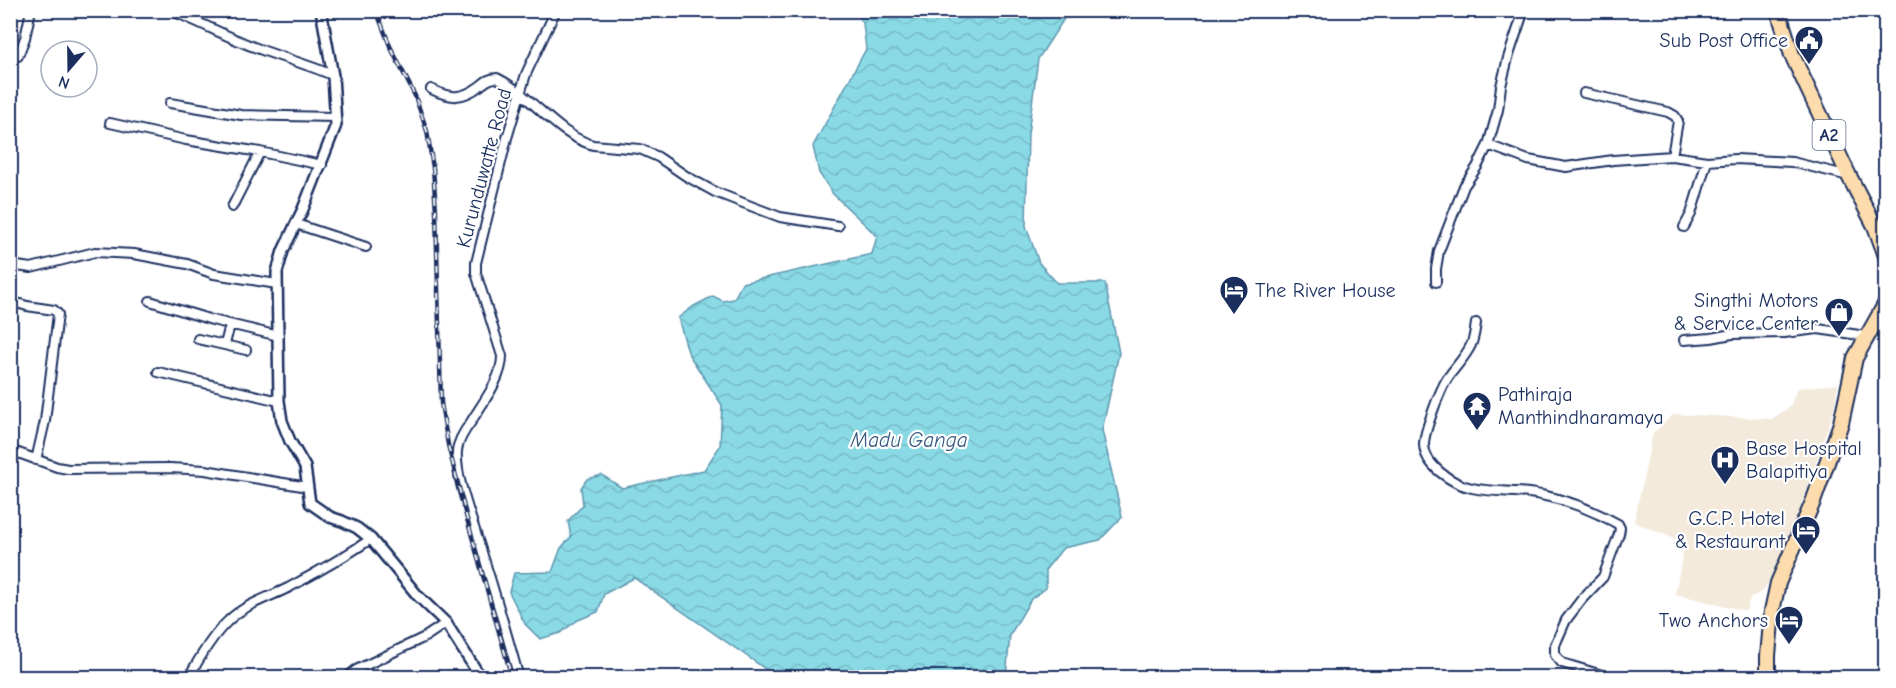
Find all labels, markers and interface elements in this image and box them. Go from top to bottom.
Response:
public building icon: Sub Post Office [1793,24,1825,66]
place label: Sub Post Office [1660,29,1788,52]
north arrow [39,39,99,99]
text: N [56,72,72,92]
street label: Kurunduwatte Road [452,86,516,250]
road number: A2 [1812,120,1846,150]
hotel icon: The River House [1218,274,1250,316]
place label: The River House [1255,279,1395,302]
place label: Singthi Motors & Service Center [1674,289,1818,335]
shop icon: Singthi Motors & Service Center [1823,296,1855,338]
place label: Pathiraja Manthindharamaya [1498,383,1664,429]
temple icon: Pathiraja Manthindharamaya [1461,390,1493,432]
water label: Madu Ganga [850,428,968,452]
place label: Base Hospital Balapitiya [1746,437,1862,483]
hospital icon: Base Hospital Balapitiya [1709,444,1741,486]
place label: G.C.P. Hotel & Restaurant [1675,507,1786,553]
hotel icon: G.C.P. Hotel & Restaurant [1790,514,1822,556]
hotel icon: Two Anchors [1773,604,1805,646]
place label: Two Anchors [1659,609,1768,632]

